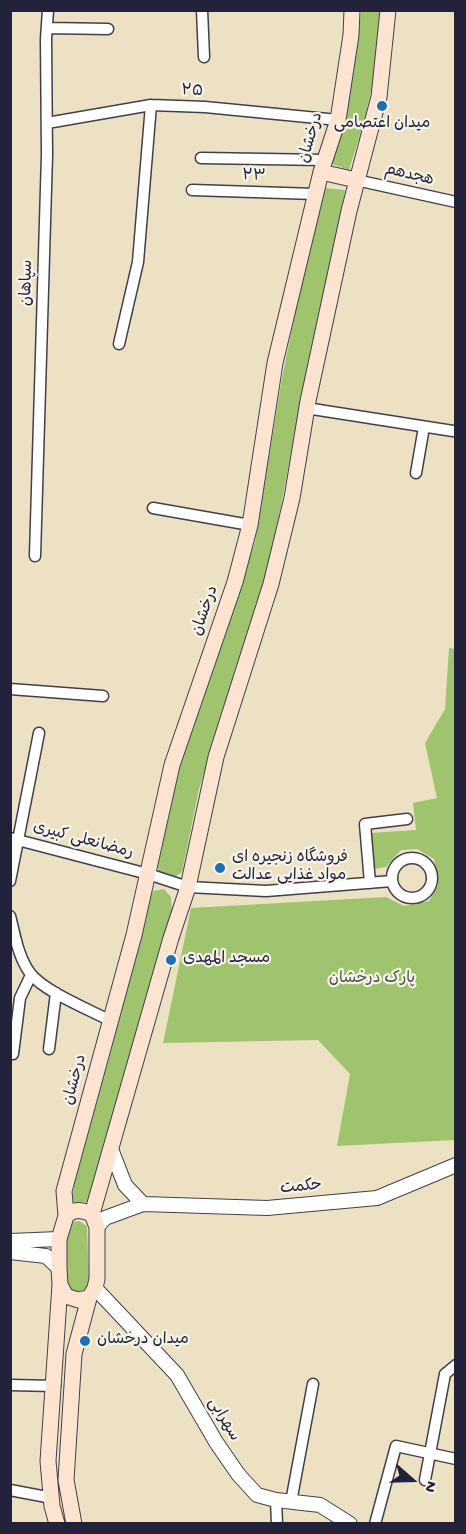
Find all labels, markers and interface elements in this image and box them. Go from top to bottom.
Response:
street label: ۲۵ [181,82,203,102]
marker: میدان اعتصامی [375,99,389,113]
street label: درخشان [296,111,328,165]
place label: میدان اعتصامی [334,115,430,135]
street label: هجدهم [383,161,435,191]
street label: ۲۳ [242,167,266,187]
street label: سپاهان [18,259,38,307]
street label: درخشان [189,583,223,639]
street label: رمضانعلی کبیری [31,818,135,864]
place label: فروشگاه زنجیره ای مواد غذایی عدالت [232,849,348,887]
marker: فروشگاه زنجیره ای مواد غذایی عدالت [213,861,227,875]
place label: مسجد المهدی [183,950,270,970]
marker: مسجد المهدی [164,953,178,967]
park label: پارک درخشان [329,970,415,990]
street label: درخشان [60,1053,92,1107]
street label: حکمت [279,1177,323,1199]
place label: میدان درخشان [97,1331,189,1351]
marker: میدان درخشان [78,1334,92,1348]
street label: سهرابی [203,1395,243,1445]
north arrow [382,1450,442,1510]
text: N [419,1478,440,1494]

